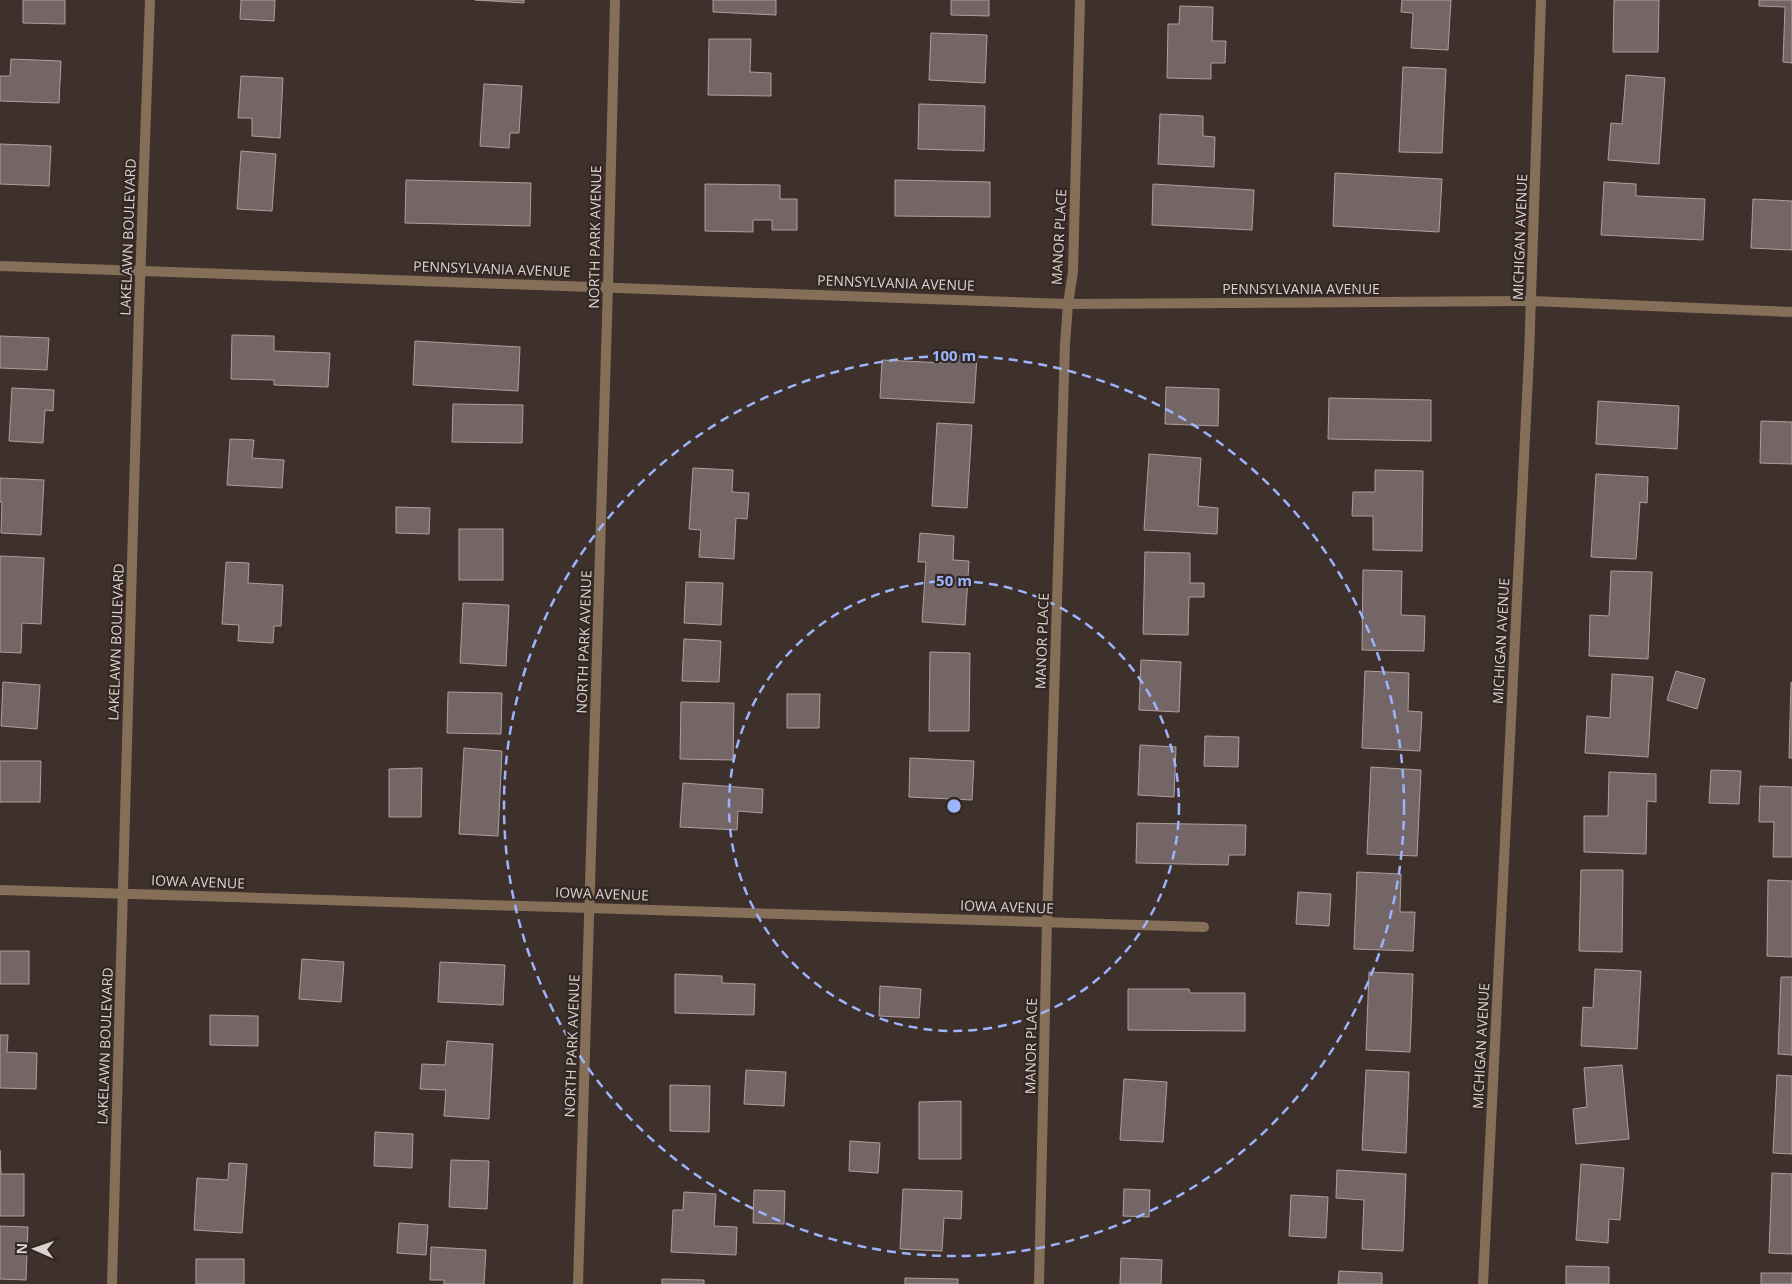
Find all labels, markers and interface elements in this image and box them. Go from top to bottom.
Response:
street label: LAKELAWN BOULEVARD [115,158,140,316]
street label: NORTH PARK AVENUE [584,165,605,309]
street label: MICHIGAN AVENUE [1508,174,1531,300]
street label: MANOR PLACE [1046,188,1071,286]
street label: PENNSYLVANIA AVENUE [413,256,571,281]
street label: PENNSYLVANIA AVENUE [817,270,975,295]
street label: PENNSYLVANIA AVENUE [1222,279,1380,298]
text: 100 m [932,345,976,365]
street label: LAKELAWN BOULEVARD [103,563,128,721]
street label: NORTH PARK AVENUE [572,570,595,714]
text: 50 m [936,570,972,590]
street label: MICHIGAN AVENUE [1488,577,1513,705]
street label: MANOR PLACE [1030,593,1053,689]
centre of rings [945,797,963,815]
street label: IOWA AVENUE [151,870,245,893]
street label: IOWA AVENUE [555,882,649,905]
street label: IOWA AVENUE [960,895,1054,918]
street label: LAKELAWN BOULEVARD [92,967,117,1125]
street label: NORTH PARK AVENUE [560,974,583,1118]
street label: MICHIGAN AVENUE [1468,982,1493,1110]
street label: MANOR PLACE [1020,998,1041,1094]
north arrow [10,1224,60,1274]
text: N [12,1243,31,1255]

